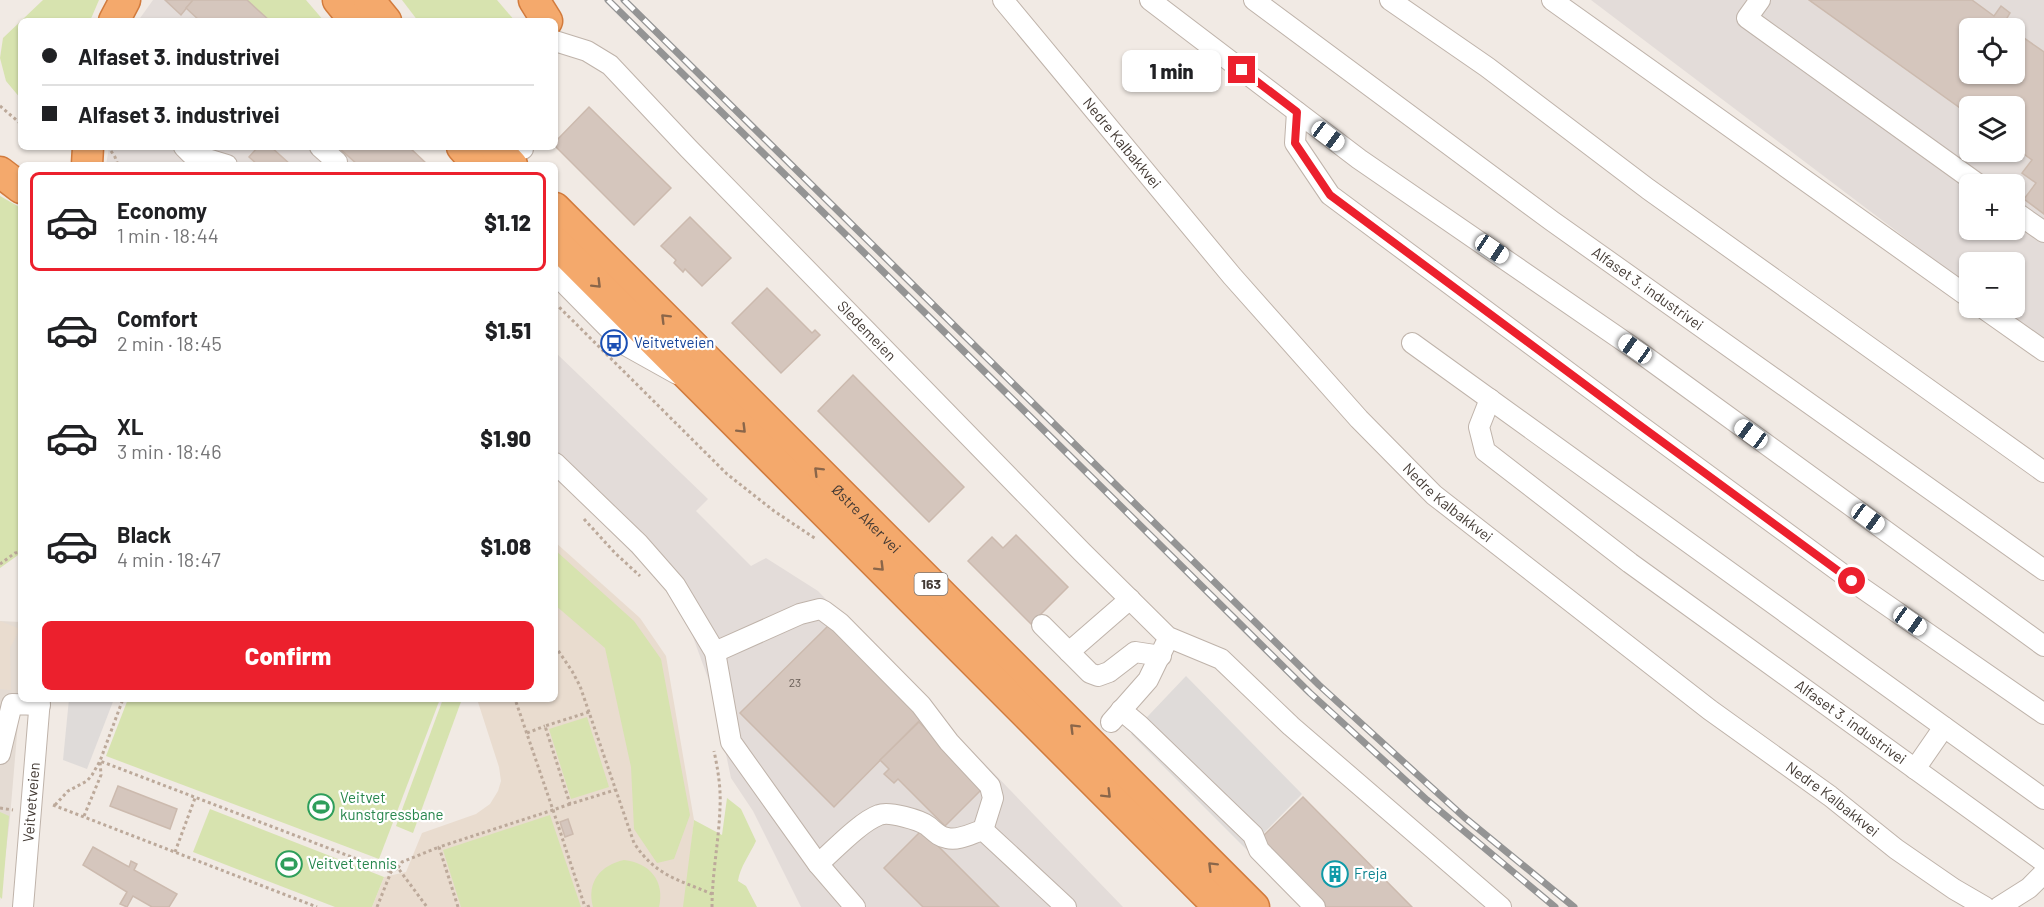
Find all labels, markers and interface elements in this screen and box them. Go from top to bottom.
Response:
map controls [1959,18,2025,318]
button: locate [1959,18,2025,84]
text: Alfaset 3. industrivei [78,43,280,69]
callout: 1 min [1122,49,1221,91]
route end [1228,56,1255,83]
text: 1 min [1150,59,1193,83]
street label: Nedre Kalbakkvei [1080,93,1165,192]
button: layers [1959,96,2025,162]
text: Alfaset 3. industrivei [78,101,280,127]
car [1308,118,1348,154]
button: + [1959,174,2025,240]
icon: car [45,195,99,249]
text: Economy [117,197,207,223]
text: $1.12 [484,209,531,235]
text: 1 min · 18:44 [117,223,219,247]
car [1472,231,1512,267]
street label: Alfaset 3. industrivei [1589,242,1707,334]
button: − [1959,252,2025,318]
one-way arrow [589,276,600,287]
street label: Sledemeien [834,297,900,364]
icon: car [45,303,99,357]
text: Comfort [117,305,198,331]
one-way arrow [662,315,673,326]
text: $1.51 [485,317,531,343]
bus stop icon: Veitvetveien [599,328,629,358]
text: 2 min · 18:45 [117,331,222,355]
car [1615,331,1655,367]
place label: Veitvetveien [634,333,714,351]
icon: car [45,411,99,465]
text: XL [117,413,143,439]
car [1731,416,1771,452]
one-way arrow [735,421,746,432]
text: $1.90 [480,425,531,451]
text: 3 min · 18:46 [117,439,221,463]
street label: Nedre Kalbakkvei [1400,459,1497,545]
one-way arrow [814,467,825,478]
street label: Østre Aker vei [829,480,905,557]
car [1848,500,1888,536]
icon: car [45,519,99,573]
text: Black [117,521,171,547]
text: $1.08 [481,533,531,559]
text: 4 min · 18:47 [117,547,221,571]
one-way arrow [872,560,883,571]
route start [1838,567,1865,594]
road number: 163 [914,573,948,595]
car [1890,603,1930,639]
button: Confirm [42,621,534,690]
house number: 23 [789,675,801,689]
street label: Alfaset 3. industrivei [1792,675,1910,768]
one-way arrow [1071,724,1082,735]
street label: Nedre Kalbakkvei [1783,757,1883,840]
street label: Veitvetveien [18,761,43,843]
one-way arrow [1099,787,1110,798]
place label: Veitvet kunstgressbane [340,788,444,823]
sports icon: Veitvet kunstgressbane [306,792,336,822]
sports icon: Veitvet tennis [274,849,304,879]
place label: Veitvet tennis [308,854,397,872]
building icon: Freja [1320,859,1350,889]
one-way arrow [1209,862,1220,873]
place label: Freja [1354,864,1387,882]

